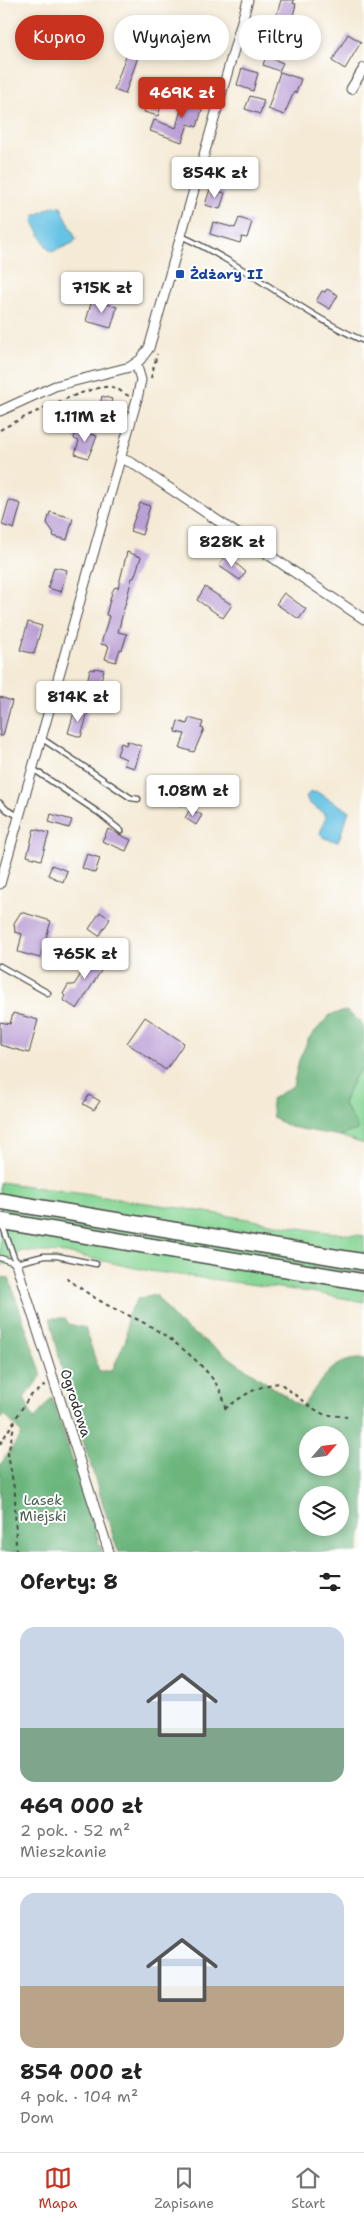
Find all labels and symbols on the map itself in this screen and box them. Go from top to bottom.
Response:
pin: 469K zł [136,76,228,119]
pin: 854K zł [169,156,261,199]
place label: Żdżary II [190,265,263,283]
marker: Żdżary II [174,268,186,280]
pin: 715K zł [56,272,148,314]
pin: 1.11M zł [33,400,137,443]
pin: 828K zł [186,526,278,568]
pin: 814K zł [32,680,124,723]
pin: 1.08M zł [141,774,245,817]
pin: 765K zł [39,938,131,980]
street label: Ogrodowa [57,1367,96,1440]
north arrow [299,1426,349,1476]
park label: Lasek Miejski [20,1491,66,1525]

